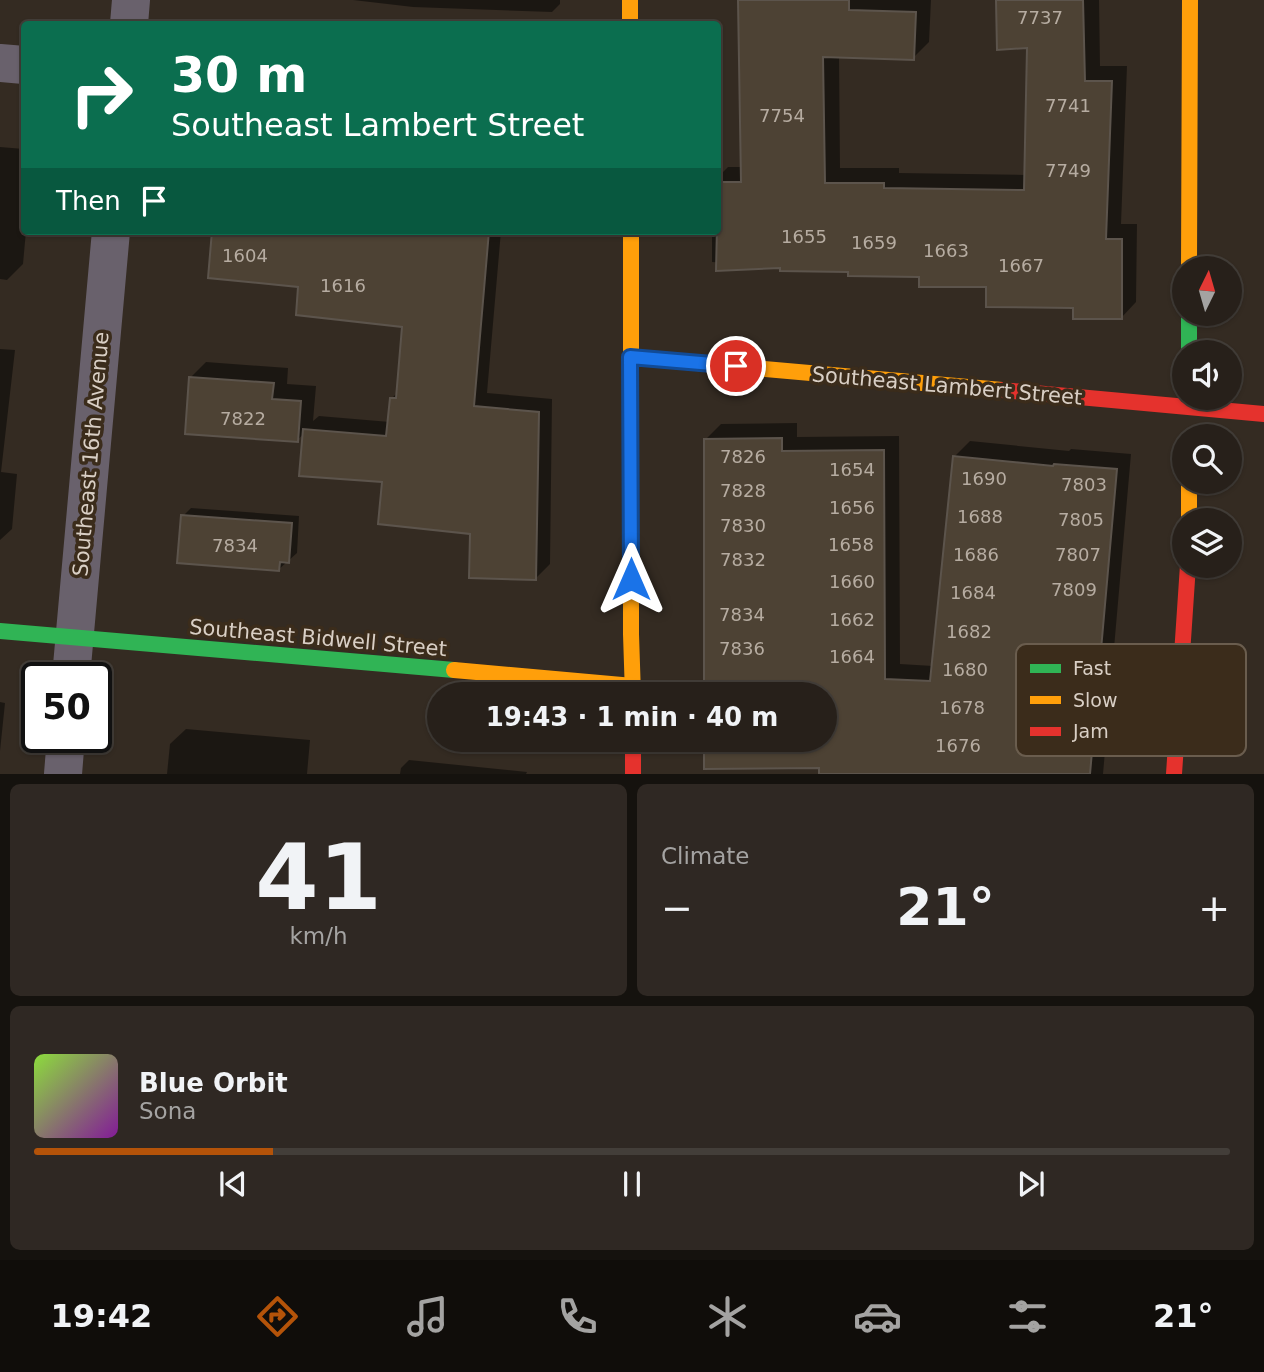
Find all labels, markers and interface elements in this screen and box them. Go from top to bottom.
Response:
house number: 7737 [1017,7,1063,28]
text: 30 m [171,47,307,104]
icon: right [56,49,147,140]
house number: 7741 [1045,95,1091,116]
house number: 7754 [759,105,805,126]
text: Southeast Lambert Street [171,106,584,144]
house number: 7749 [1045,160,1091,181]
icon: arrive [135,182,173,220]
text: Then [56,186,121,216]
house number: 1655 [781,226,827,247]
house number: 1659 [851,232,897,253]
house number: 1663 [923,240,969,261]
house number: 1604 [222,245,268,266]
house number: 1667 [998,255,1044,276]
north arrow [1172,256,1242,326]
map controls [1172,256,1242,578]
house number: 1616 [320,275,366,296]
street label: Southeast 16th Avenue [68,331,114,577]
pin [706,336,766,396]
button: sound [1172,340,1242,410]
icon: arrive [717,347,755,385]
street label: Southeast Lambert Street [811,362,1083,410]
house number: 7822 [220,408,266,429]
button: search [1172,424,1242,494]
house number: 7826 [720,446,766,467]
house number: 1654 [829,459,875,480]
house number: 1690 [961,468,1007,489]
house number: 7803 [1061,474,1107,495]
house number: 7828 [720,480,766,501]
house number: 1656 [829,497,875,518]
house number: 1688 [957,506,1003,527]
button: layers [1172,508,1242,578]
house number: 7805 [1058,509,1104,530]
house number: 7830 [720,515,766,536]
house number: 1658 [828,534,874,555]
house number: 7834 [212,535,258,556]
position arrow [594,542,668,616]
house number: 1686 [953,544,999,565]
house number: 7807 [1055,544,1101,565]
house number: 7832 [720,549,766,570]
house number: 1660 [829,571,875,592]
house number: 7809 [1051,579,1097,600]
house number: 1684 [950,582,996,603]
house number: 7834 [719,604,765,625]
house number: 1662 [829,609,875,630]
street label: Southeast Bidwell Street [188,615,448,661]
house number: 1682 [946,621,992,642]
house number: 7836 [719,638,765,659]
legend [1016,644,1246,756]
house number: 1664 [829,646,875,667]
text: Fast [1073,657,1111,679]
house number: 1680 [942,659,988,680]
speed limit sign: 50 [21,662,112,753]
text: Slow [1073,689,1118,711]
house number: 1678 [939,697,985,718]
text: 19:43 · 1 min · 40 m [486,702,778,732]
text: Jam [1072,720,1109,742]
house number: 1676 [935,735,981,756]
text: 41 [255,825,382,930]
text: Climate [661,843,750,869]
text: 21° [896,877,995,937]
text: − [661,886,693,930]
text: + [1198,886,1230,930]
text: km/h [289,923,348,949]
text: Blue Orbit [139,1068,288,1098]
text: Sona [139,1098,196,1124]
icon: previous [214,1165,252,1203]
icon: pause [613,1165,651,1203]
icon: next [1012,1165,1050,1203]
icon: directions [253,1292,302,1341]
icon: music [403,1292,452,1341]
icon: phone [553,1292,602,1341]
icon: climate [703,1292,752,1341]
icon: car [853,1292,902,1341]
icon: filters [1003,1292,1052,1341]
text: 19:42 [50,1297,152,1335]
text: 21° [1153,1297,1213,1335]

